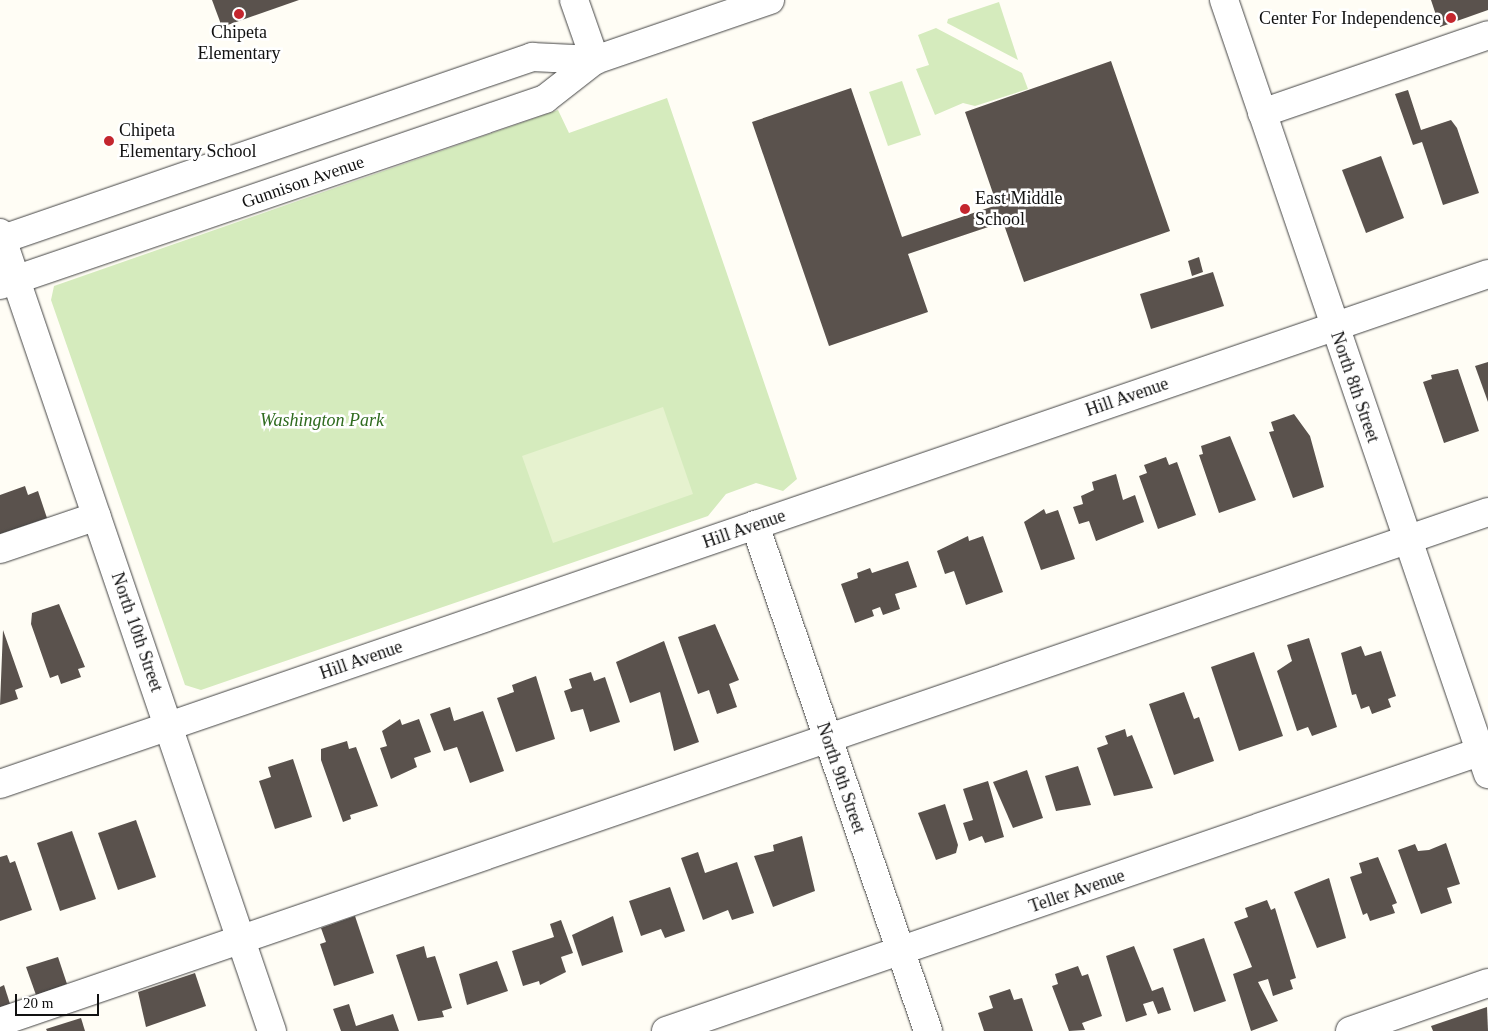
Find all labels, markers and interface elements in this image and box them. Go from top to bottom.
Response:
place label: Center For Independence [1259,7,1441,29]
marker: Chipeta Elementary [233,8,245,20]
marker: Center For Independence [1445,12,1457,24]
place label: Chipeta Elementary [198,22,280,64]
place label: Chipeta Elementary School [119,120,256,162]
marker: Chipeta Elementary School [103,135,115,147]
street label: Gunnison Avenue [238,151,368,213]
place label: East Middle School [975,188,1062,230]
marker: East Middle School [959,203,971,215]
street label: North 8th Street [1326,329,1384,445]
street label: Hill Avenue [1082,373,1172,421]
park label: Washington Park [260,409,384,431]
street label: Hill Avenue [699,505,789,553]
street label: North 10th Street [106,569,168,695]
street label: Hill Avenue [316,636,406,684]
street label: North 9th Street [812,720,870,836]
street label: Teller Avenue [1026,864,1128,918]
scale bar [18,984,101,1016]
text: 20 m [23,995,53,1011]

